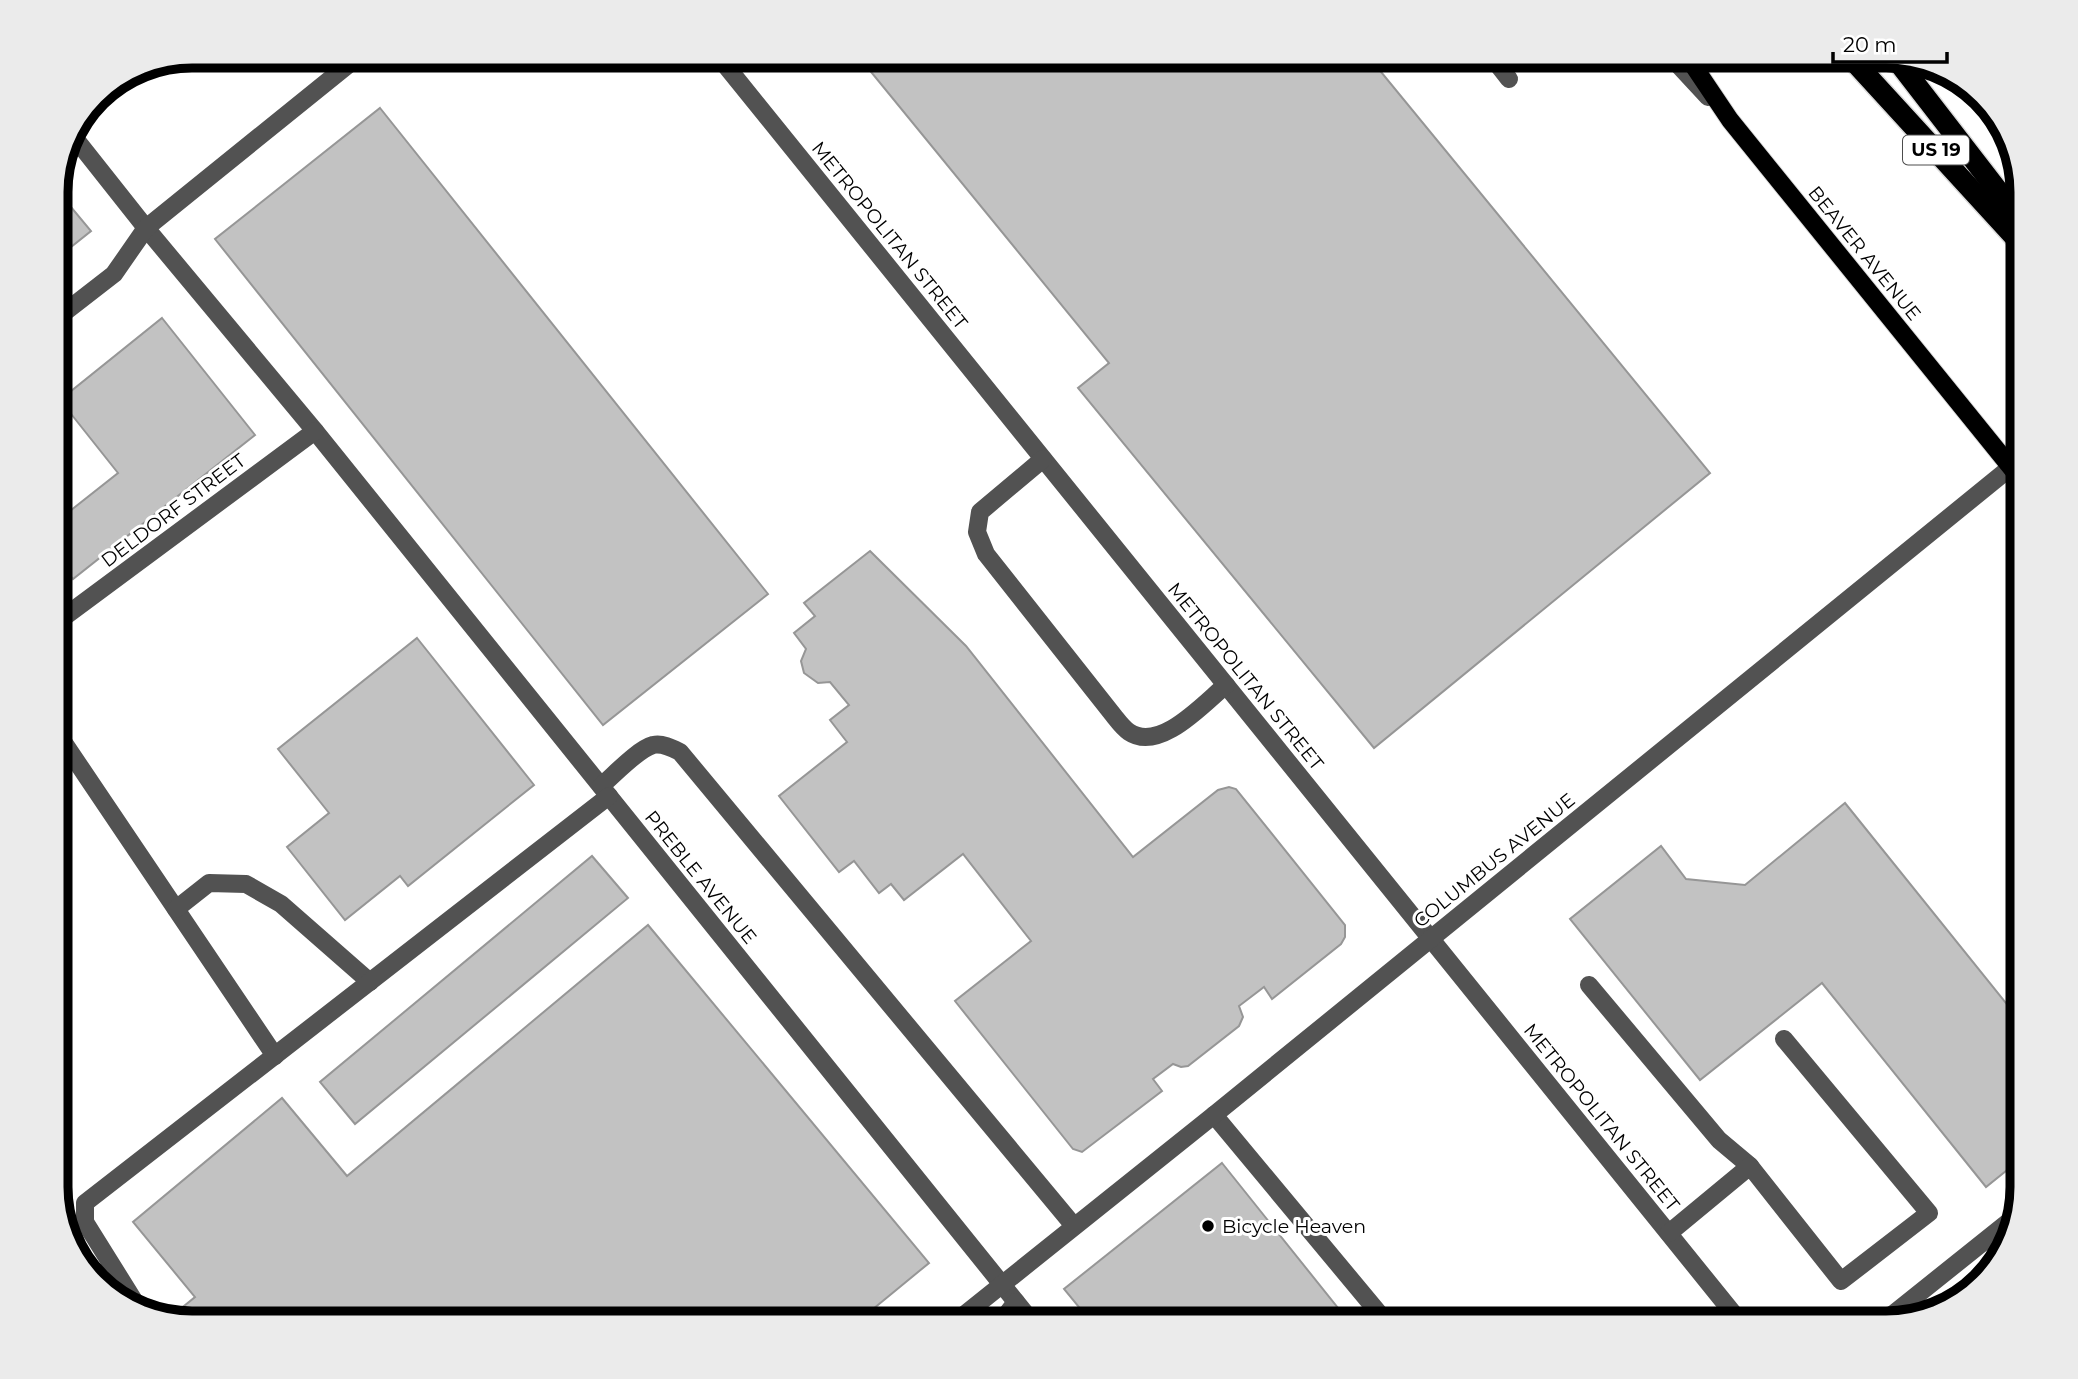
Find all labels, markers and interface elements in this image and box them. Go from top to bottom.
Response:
scale bar [1833,21,1947,65]
text: 20 m [1843,32,1897,57]
road number: US 19 [1903,135,1969,164]
street label: METROPOLITAN STREET [807,137,972,334]
street label: BEAVER AVENUE [1803,181,1926,325]
street label: DELDORF STREET [97,449,250,572]
street label: METROPOLITAN STREET [1163,578,1328,775]
street label: COLUMBUS AVENUE [1409,788,1580,932]
street label: PREBLE AVENUE [640,806,761,949]
street label: METROPOLITAN STREET [1519,1019,1684,1216]
place label: Bicycle Heaven [1222,1215,1366,1238]
marker: Bicycle Heaven [1200,1218,1216,1234]

